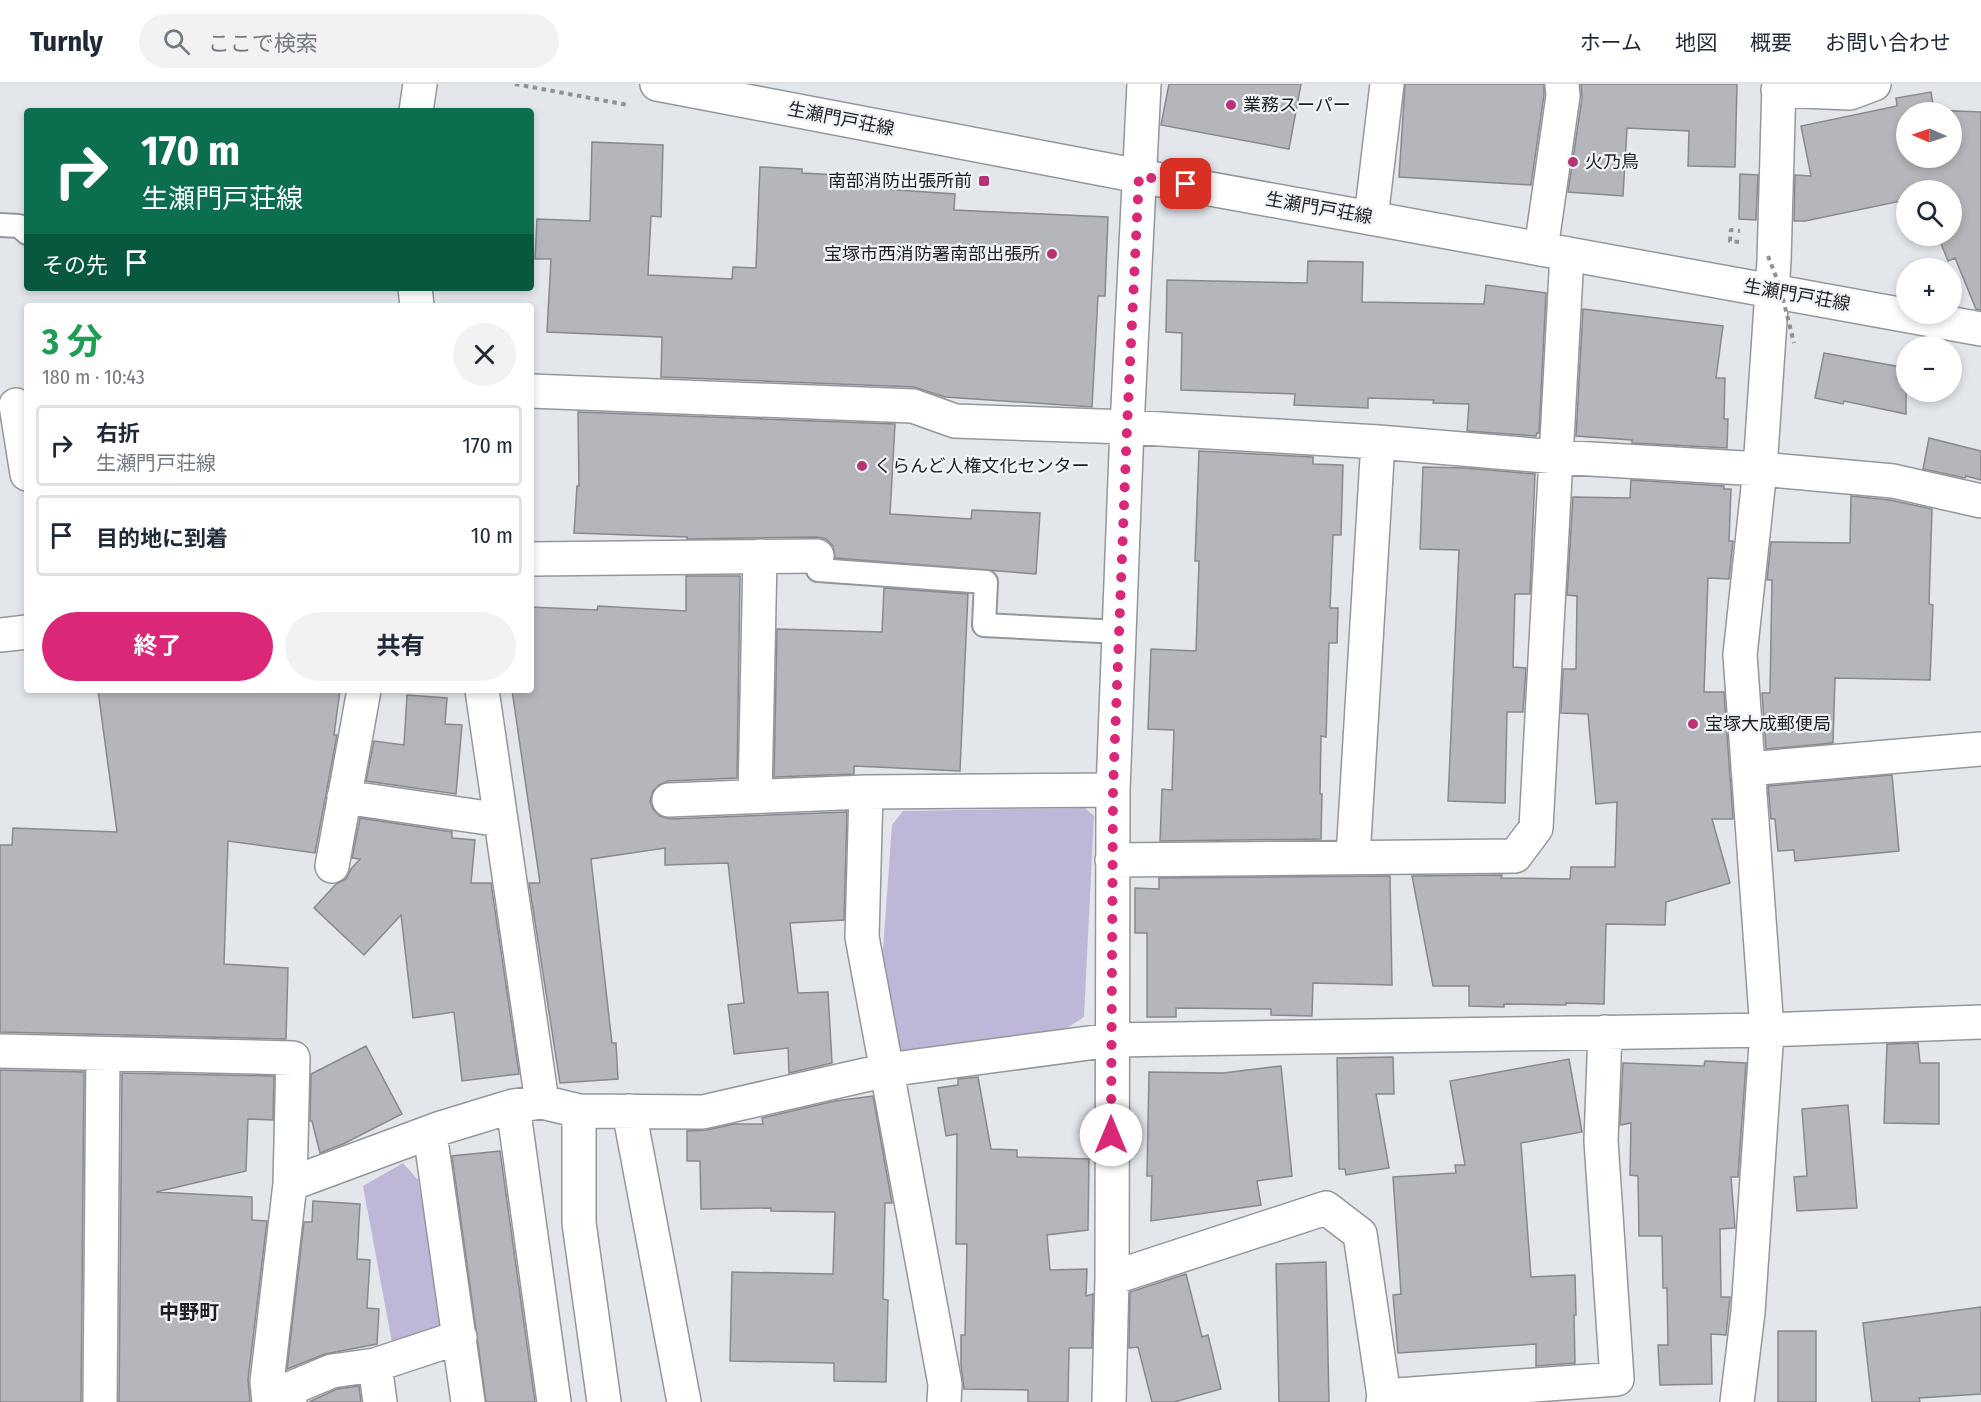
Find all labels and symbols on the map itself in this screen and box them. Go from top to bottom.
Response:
place label: 業務スーパー [1243,94,1351,116]
street label: 生瀬門戸荘線 [786,98,896,140]
marker: 業務スーパー [1224,98,1238,112]
north arrow [1896,102,1962,168]
place label: 火乃鳥 [1585,151,1639,173]
marker: 火乃鳥 [1566,155,1580,169]
pin [1160,158,1211,209]
place label: 南部消防出張所前 [828,170,972,192]
marker: 南部消防出張所前 [977,174,991,188]
street label: 生瀬門戸荘線 [1264,188,1374,228]
place label: 宝塚市西消防署南部出張所 [824,243,1040,265]
marker: 宝塚市西消防署南部出張所 [1045,247,1059,261]
street label: 生瀬門戸荘線 [1742,275,1852,315]
place label: くらんど人権文化センター [874,455,1089,477]
marker: くらんど人権文化センター [855,459,869,473]
place label: 宝塚大成郵便局 [1705,713,1831,735]
marker: 宝塚大成郵便局 [1686,717,1700,731]
position arrow [1079,1103,1143,1167]
district label: 中野町 [159,1300,219,1324]

